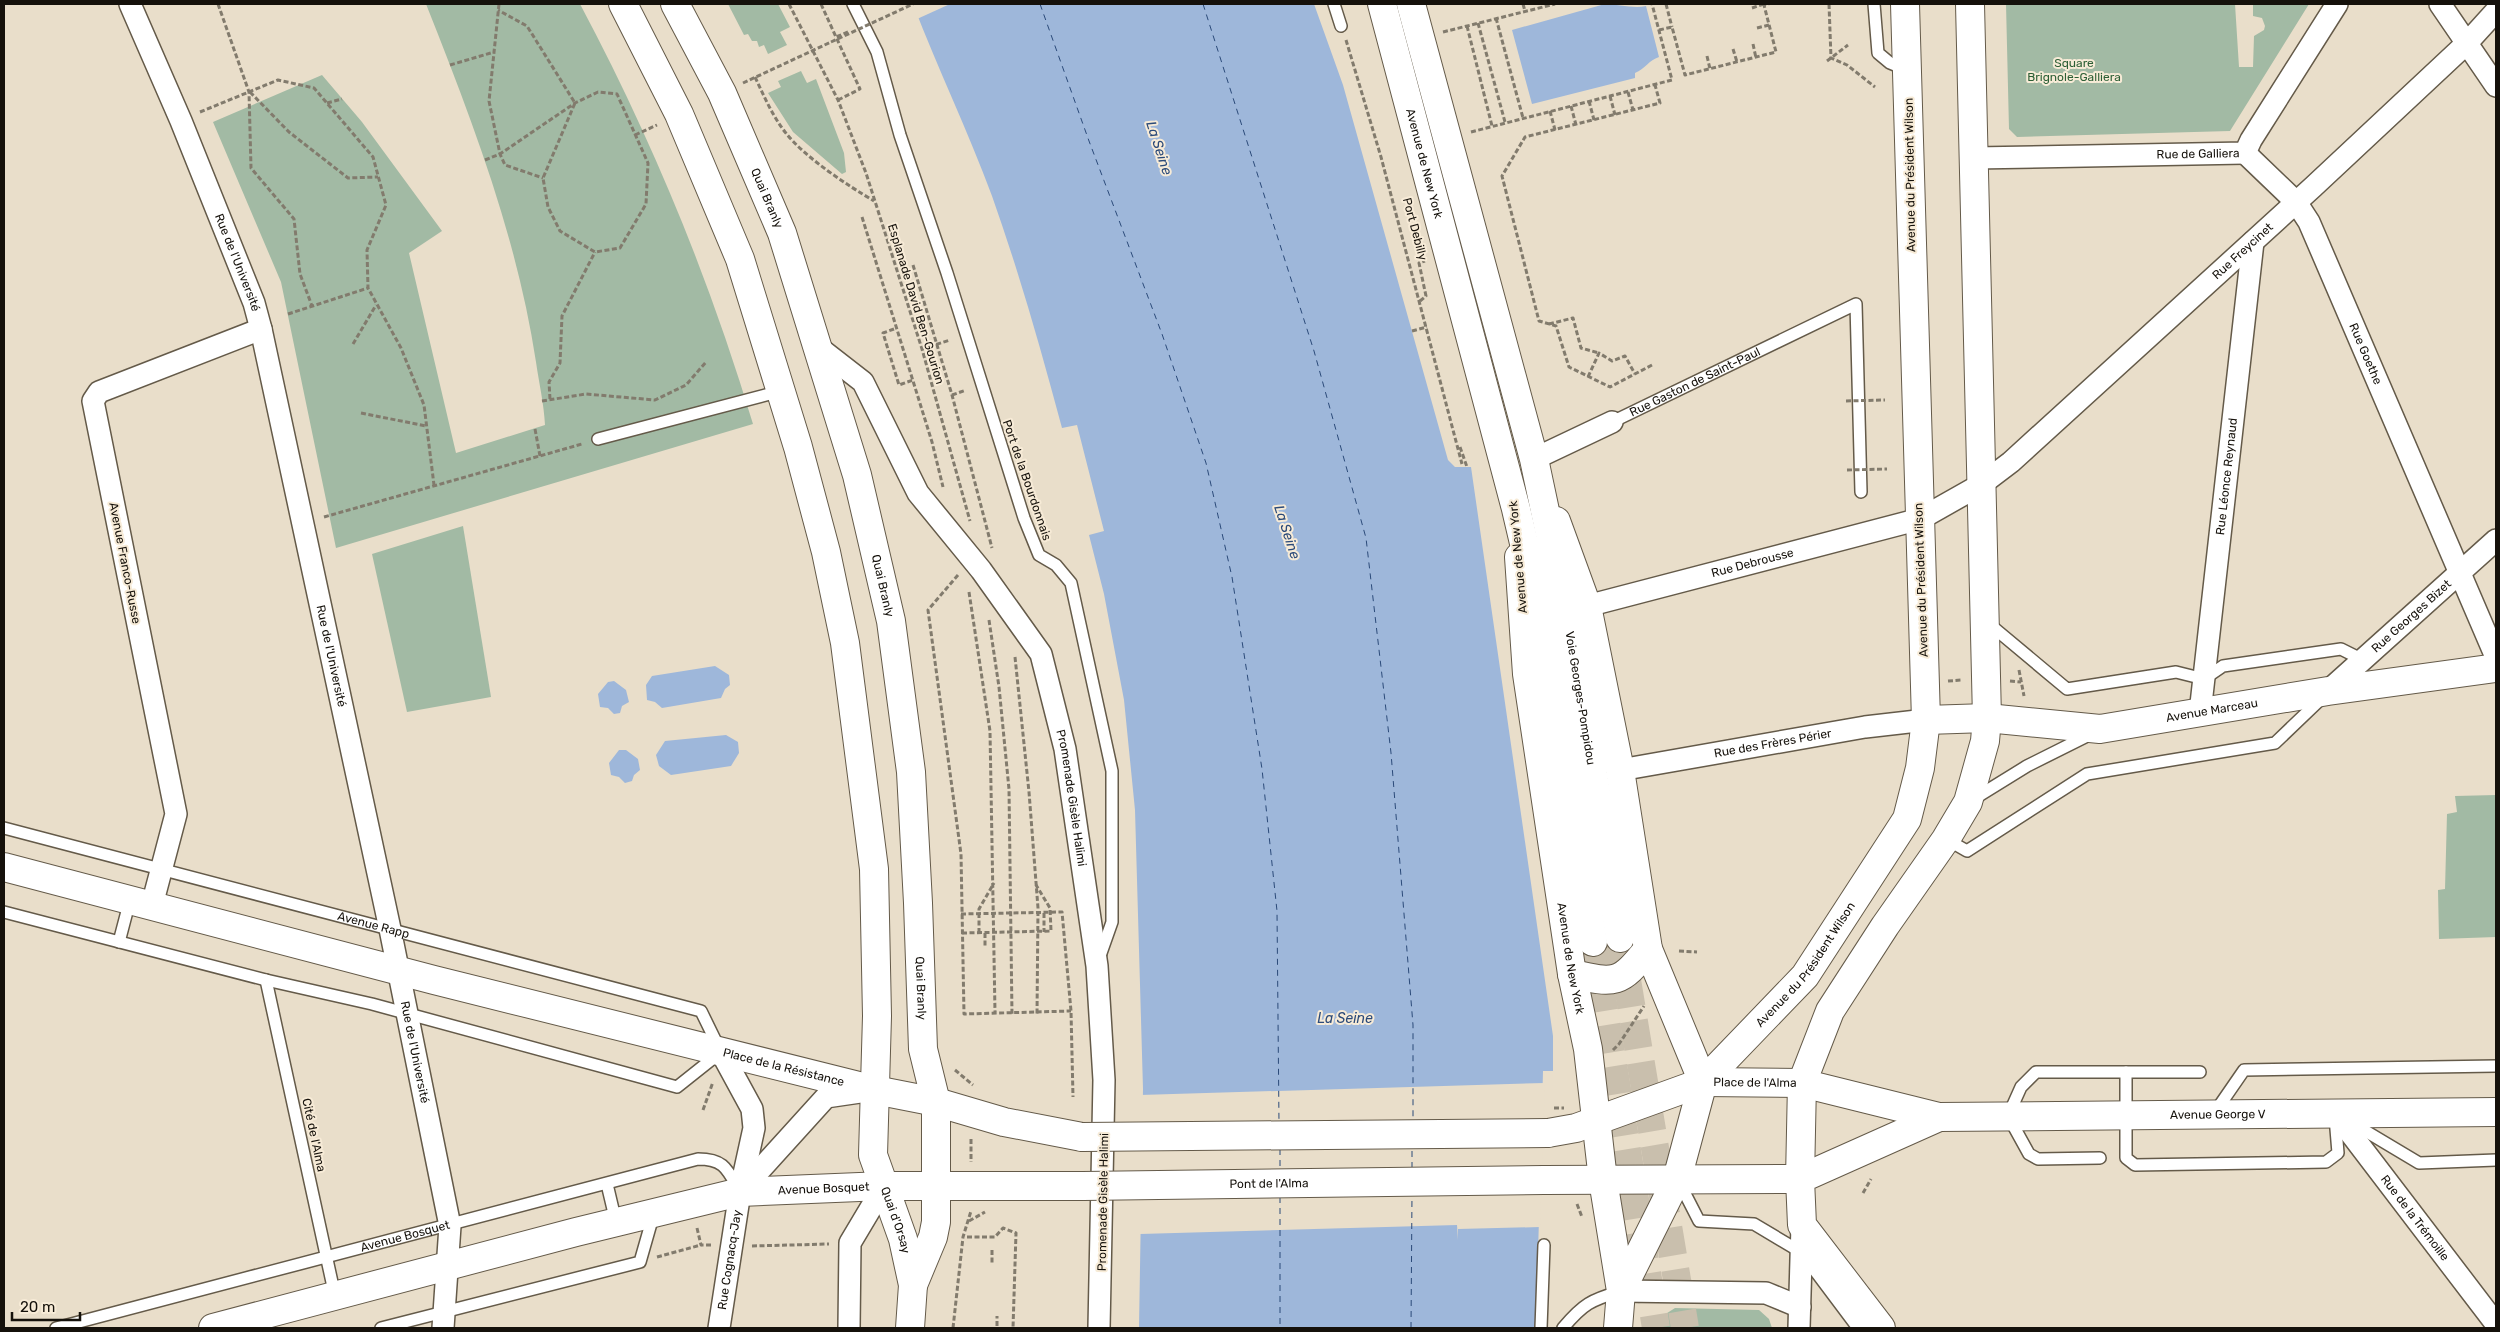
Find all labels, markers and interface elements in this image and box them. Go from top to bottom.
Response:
park label: Square Brignole-Galliera [2027,56,2121,84]
street label: Avenue du Président Wilson [1902,98,1918,252]
street label: Avenue de New York [1403,107,1446,221]
water label: La Seine [1142,119,1176,177]
street label: Rue de Galliera [2156,146,2240,162]
street label: Quai Branly [748,166,786,231]
street label: Port Debilly [1400,196,1430,262]
street label: Rue de l'Université [212,212,263,313]
street label: Rue Freycinet [2209,220,2276,282]
street label: Esplanade David Ben-Gourion [885,222,947,386]
street label: Rue Goethe [2346,321,2385,387]
street label: Rue Gaston de Saint-Paul [1627,344,1762,419]
street label: Rue Léonce Reynaud [2213,417,2240,536]
street label: Port de la Bourdonnais [1000,418,1054,542]
street label: Avenue de New York [1506,499,1530,614]
street label: Avenue Franco-Russe [106,501,144,625]
water label: La Seine [1270,503,1304,561]
street label: Avenue du Président Wilson [1911,503,1931,657]
street label: Rue Debrousse [1710,545,1795,580]
street label: Quai Branly [869,553,897,619]
street label: Rue Georges Bizet [2369,577,2454,656]
street label: Rue de l'Université [314,604,349,708]
street label: Voie Georges-Pompidou [1562,630,1598,766]
street label: Avenue Marceau [2165,696,2259,725]
street label: Rue des Frères Périer [1713,726,1833,760]
street label: Promenade Gisèle Halimi [1053,728,1089,867]
street label: Avenue du Président Wilson [1753,900,1858,1030]
street label: Avenue de New York [1554,902,1588,1016]
street label: Avenue Rapp [336,909,411,941]
street label: Quai Branly [913,956,929,1021]
street label: Rue de l'Université [398,1000,432,1105]
water label: La Seine [1317,1010,1373,1027]
street label: Place de la Résistance [722,1045,846,1089]
street label: Place de l'Alma [1713,1075,1797,1090]
street label: Cité de l'Alma [299,1097,329,1173]
street label: Avenue George V [2170,1107,2266,1122]
street label: Promenade Gisèle Halimi [1095,1133,1111,1271]
street label: Rue de la Trémoille [2378,1172,2452,1264]
street label: Pont de l'Alma [1229,1176,1309,1191]
street label: Avenue Bosquet [777,1180,870,1197]
street label: Quai d'Orsay [878,1185,913,1255]
street label: Rue Cognacq-Jay [715,1209,744,1311]
street label: Avenue Bosquet [359,1218,452,1255]
scale bar [12,1290,80,1322]
text: 20 m [20,1298,55,1316]

